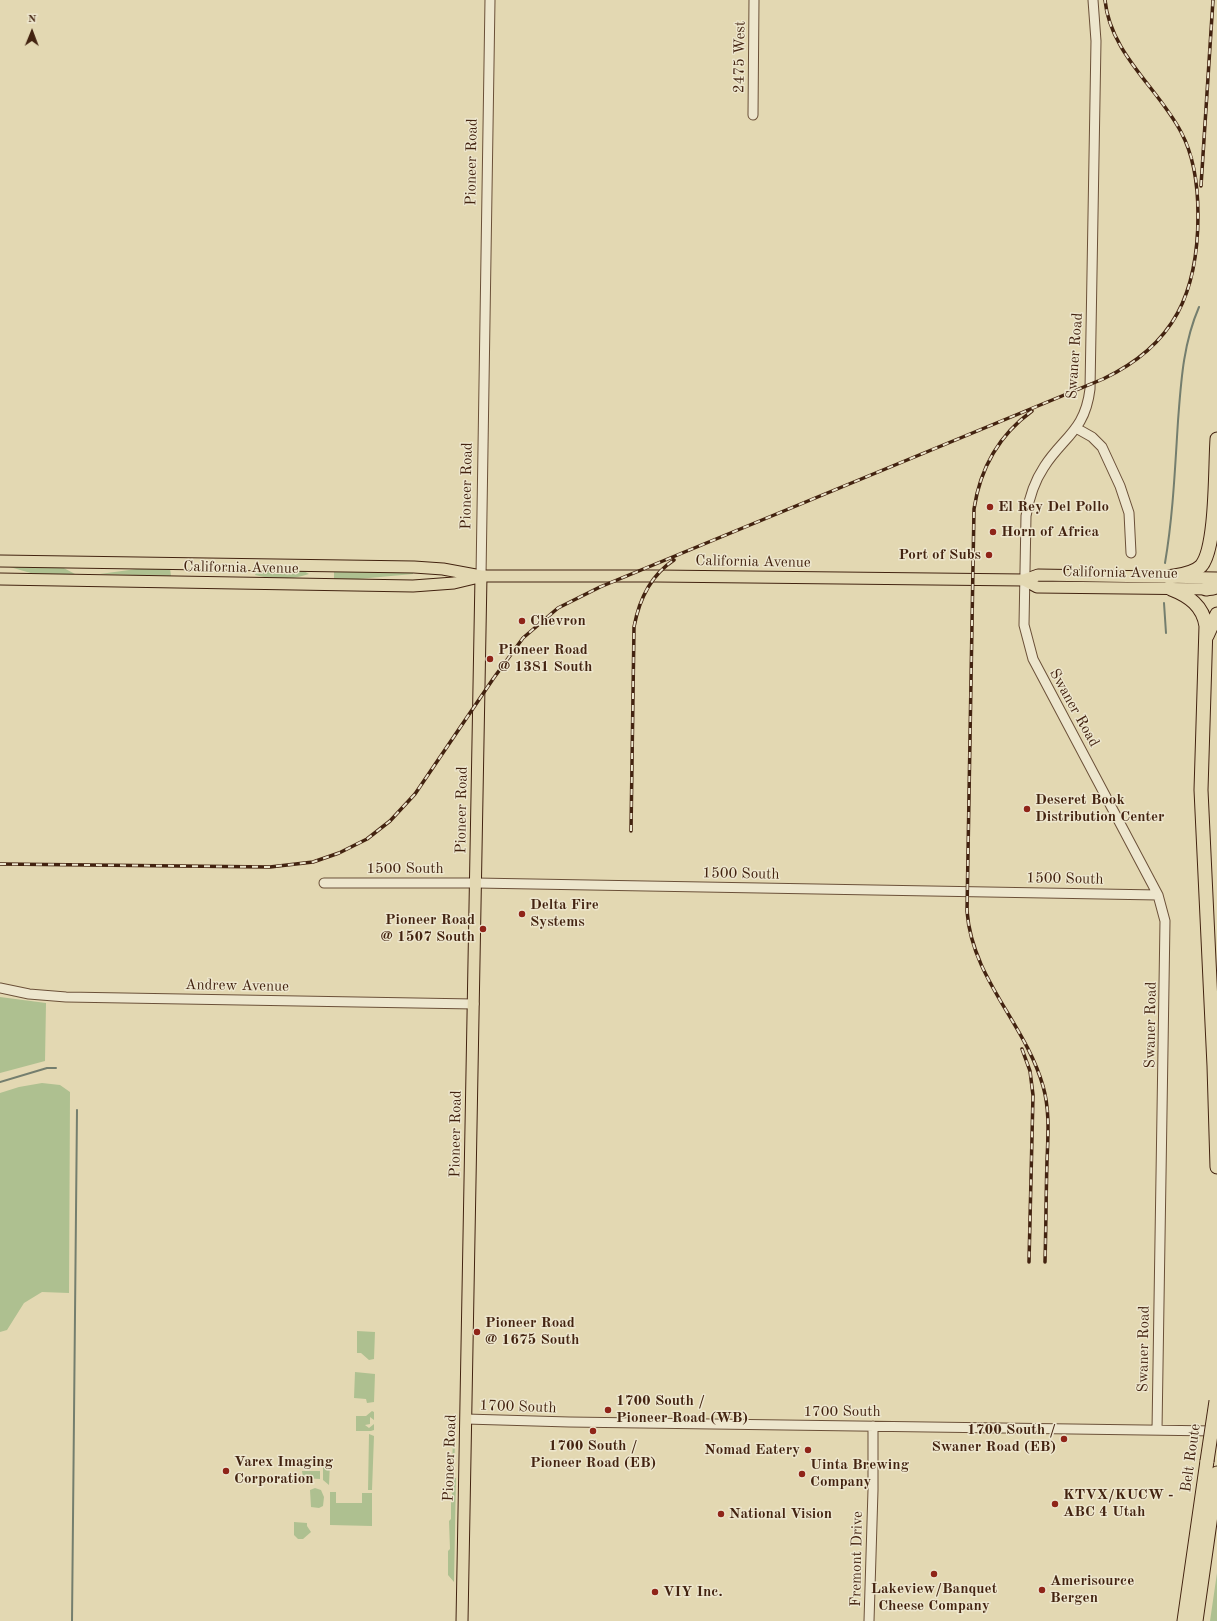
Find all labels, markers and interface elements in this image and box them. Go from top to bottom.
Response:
north arrow [12,12,52,52]
text: N [28,14,37,25]
street label: 2475 West [730,21,750,93]
street label: Pioneer Road [462,118,482,206]
street label: Swaner Road [1063,312,1087,400]
street label: Pioneer Road [457,442,477,530]
place label: El Rey Del Pollo [998,498,1109,516]
marker: El Rey Del Pollo [985,502,995,512]
place label: Horn of Africa [1001,523,1099,541]
marker: Horn of Africa [988,527,998,537]
place label: Port of Subs [899,546,981,564]
marker: Port of Subs [984,550,994,560]
street label: California Avenue [695,552,811,572]
street label: California Avenue [183,558,299,578]
street label: California Avenue [1062,563,1178,583]
place label: Chevron [530,612,586,630]
marker: Chevron [517,616,527,626]
place label: Pioneer Road @ 1381 South [498,641,592,676]
marker: Pioneer Road @ 1381 South [485,654,495,664]
street label: Swaner Road [1045,666,1103,750]
street label: Pioneer Road [452,766,472,854]
place label: Deseret Book Distribution Center [1035,791,1165,826]
marker: Deseret Book Distribution Center [1022,804,1032,814]
street label: 1500 South [366,860,444,878]
street label: 1500 South [702,864,780,884]
street label: 1500 South [1026,869,1104,889]
place label: Delta Fire Systems [530,896,599,931]
marker: Delta Fire Systems [517,909,527,919]
place label: Pioneer Road @ 1507 South [381,911,475,946]
marker: Pioneer Road @ 1507 South [478,924,488,934]
street label: Andrew Avenue [185,976,289,996]
street label: Swaner Road [1141,982,1161,1068]
street label: Pioneer Road [446,1090,466,1178]
street label: Swaner Road [1134,1306,1154,1392]
place label: Pioneer Road @ 1675 South [485,1314,579,1349]
marker: Pioneer Road @ 1675 South [472,1327,482,1337]
place label: 1700 South / Pioneer Road (WB) [616,1392,748,1427]
street label: 1700 South [479,1397,557,1417]
street label: 1700 South [803,1403,881,1421]
marker: 1700 South / Pioneer Road (WB) [603,1405,613,1415]
street label: Pioneer Road [439,1414,461,1502]
place label: 1700 South / Swaner Road (EB) [931,1421,1056,1456]
street label: Belt Route [1177,1423,1205,1493]
marker: 1700 South / Pioneer Road (EB) [588,1426,598,1436]
marker: 1700 South / Swaner Road (EB) [1059,1434,1069,1444]
place label: 1700 South / Pioneer Road (EB) [530,1437,656,1472]
place label: Nomad Eatery [704,1441,800,1459]
marker: Nomad Eatery [803,1445,813,1455]
place label: Varex Imaging Corporation [234,1453,333,1488]
place label: Uinta Brewing Company [810,1456,909,1491]
marker: Varex Imaging Corporation [221,1466,231,1476]
marker: Uinta Brewing Company [797,1469,807,1479]
place label: KTVX/KUCW - ABC 4 Utah [1063,1486,1174,1521]
marker: KTVX/KUCW - ABC 4 Utah [1050,1499,1060,1509]
place label: National Vision [729,1505,832,1523]
marker: National Vision [716,1509,726,1519]
street label: Fremont Drive [847,1511,867,1607]
marker: Lakeview/Banquet Cheese Company [929,1569,939,1579]
place label: Amerisource Bergen [1050,1572,1134,1607]
place label: Lakeview/Banquet Cheese Company [871,1580,997,1615]
place label: VIY Inc. [663,1583,723,1601]
marker: Amerisource Bergen [1037,1585,1047,1595]
marker: VIY Inc. [650,1587,660,1597]

